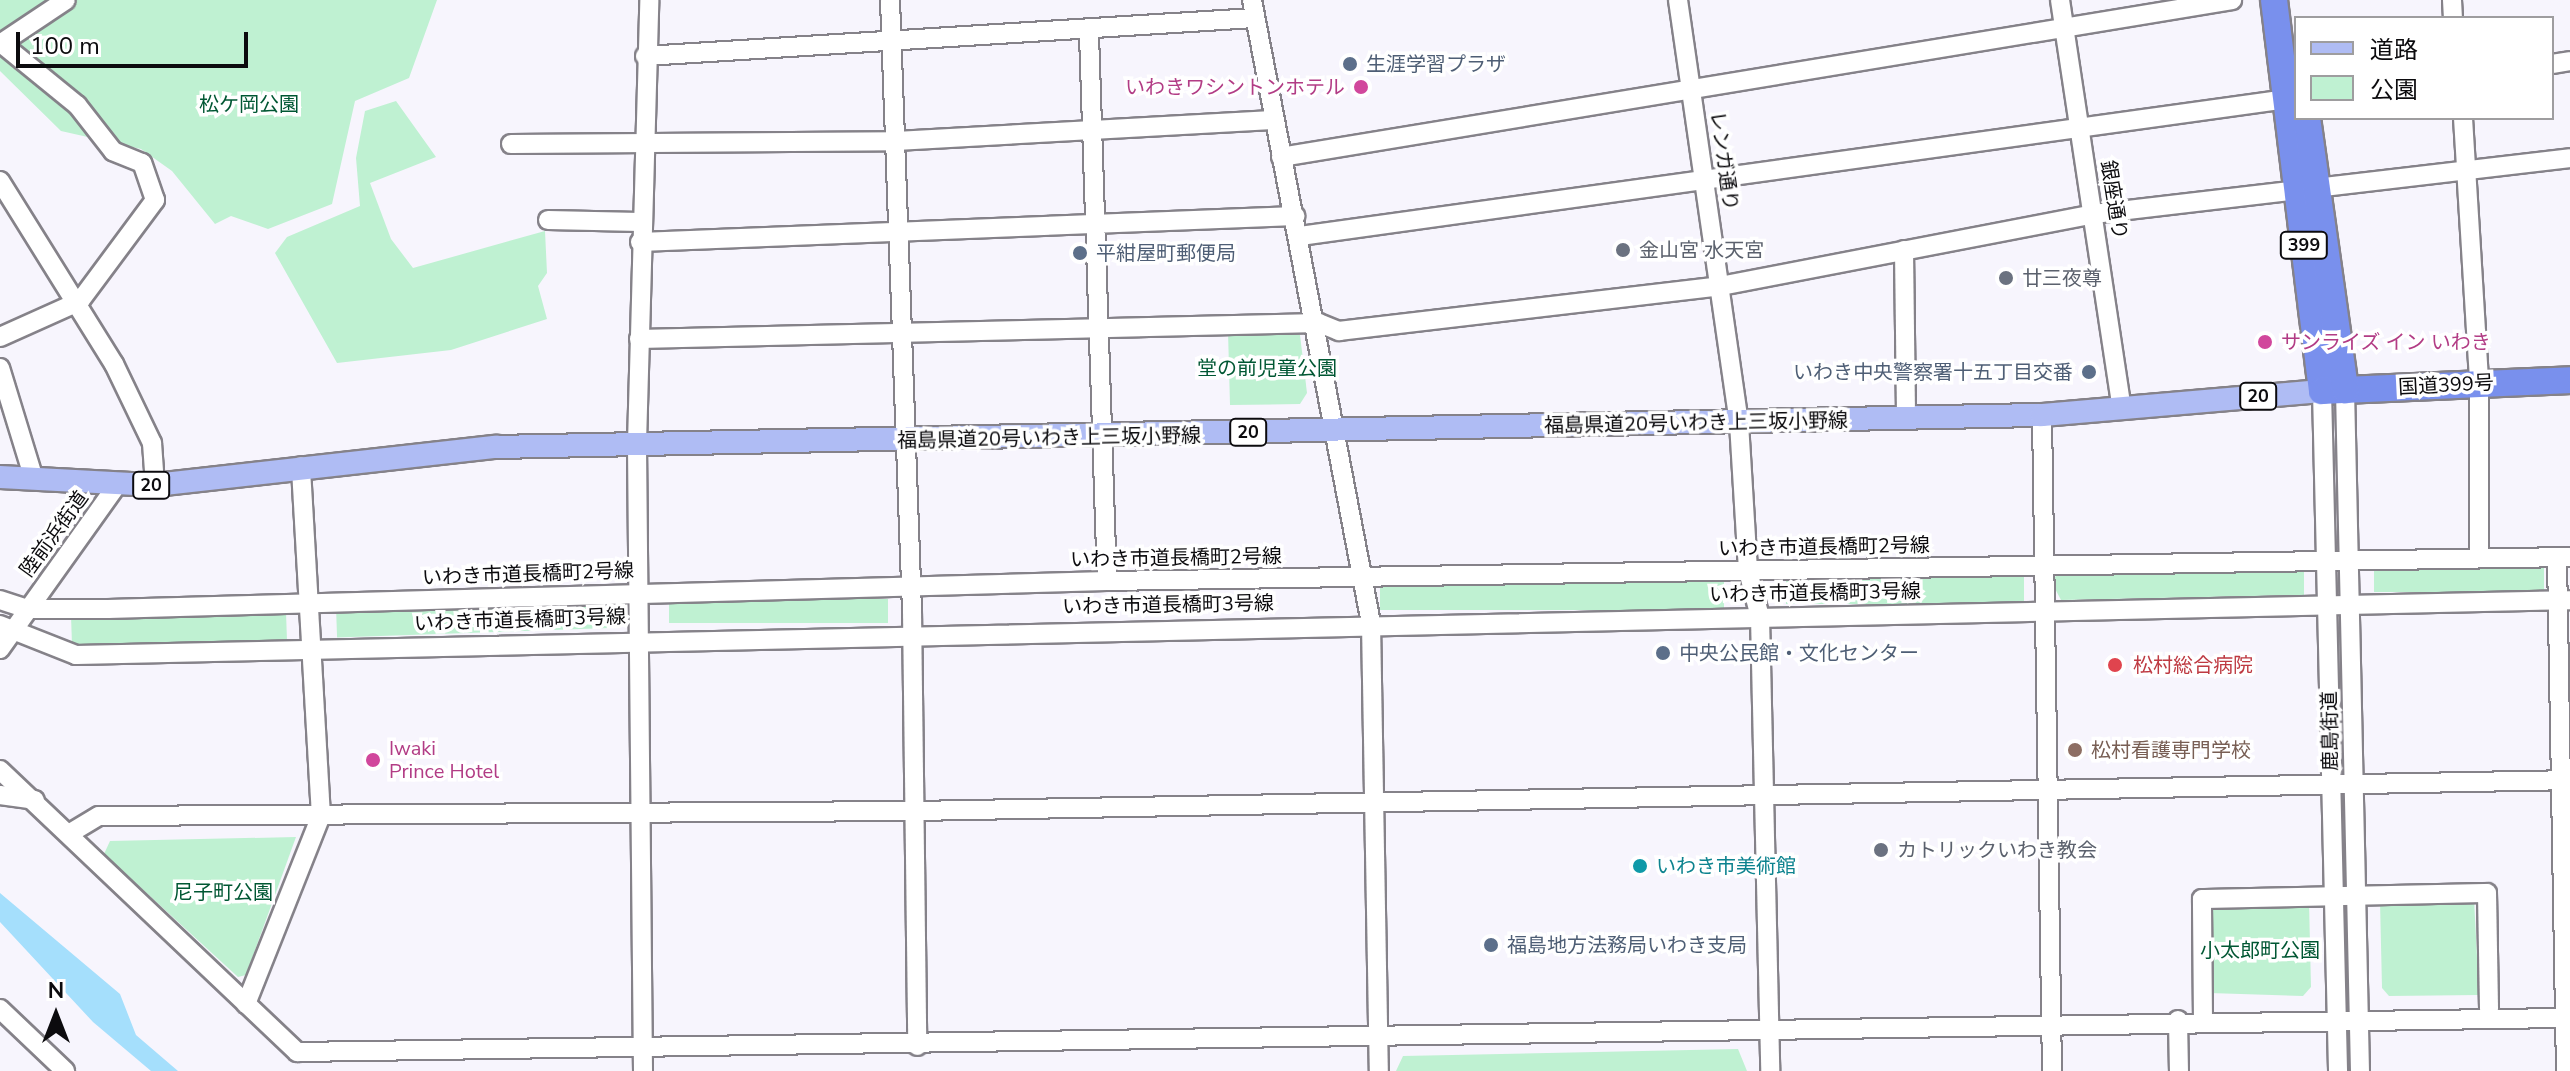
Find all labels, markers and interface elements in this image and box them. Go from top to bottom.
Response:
scale bar [20,16,252,66]
legend [2294,16,2554,120]
text: 100 m [30,30,100,62]
text: 道路 [2370,34,2418,66]
place label: 生涯学習プラザ [1366,52,1506,76]
marker: 生涯学習プラザ [1341,55,1359,73]
text: 公園 [2370,74,2418,106]
place label: いわきワシントンホテル [1125,75,1345,99]
marker: いわきワシントンホテル [1352,78,1370,96]
park label: 松ケ岡公園 [199,92,299,116]
street label: レンガ通り [1705,110,1743,212]
street label: 銀座通り [2096,159,2132,241]
road number: 399 [2278,231,2330,259]
place label: 金山宮 水天宮 [1639,238,1764,262]
place label: 平紺屋町郵便局 [1096,241,1236,265]
marker: 金山宮 水天宮 [1614,241,1632,259]
marker: 平紺屋町郵便局 [1071,244,1089,262]
place label: 廿三夜尊 [2022,266,2102,290]
marker: 廿三夜尊 [1997,269,2015,287]
place label: サンライズ イン いわき [2281,330,2491,354]
marker: サンライズ イン いわき [2256,333,2274,351]
park label: 堂の前児童公園 [1197,356,1337,380]
place label: いわき中央警察署十五丁目交番 [1793,360,2073,384]
marker: いわき中央警察署十五丁目交番 [2080,363,2098,381]
street label: 国道399号 [2397,371,2495,399]
road number: 20 [2238,382,2278,410]
street label: 福島県道20号いわき上三坂小野線 [1544,408,1848,438]
road number: 20 [1228,418,1268,446]
street label: 福島県道20号いわき上三坂小野線 [897,423,1201,453]
road number: 20 [131,471,171,499]
street label: 陸前浜街道 [15,486,93,582]
street label: いわき市道長橋町2号線 [1718,533,1930,561]
street label: いわき市道長橋町2号線 [1070,544,1282,572]
street label: いわき市道長橋町2号線 [422,558,634,590]
street label: いわき市道長橋町3号線 [1709,579,1921,607]
street label: いわき市道長橋町3号線 [1062,591,1274,619]
street label: いわき市道長橋町3号線 [414,604,626,636]
place label: 中央公民館・文化センター [1679,641,1919,665]
marker: 中央公民館・文化センター [1654,644,1672,662]
place label: 松村総合病院 [2133,653,2253,677]
marker: 松村総合病院 [2104,654,2126,676]
street label: 鹿島街道 [2317,691,2343,771]
place label: Iwaki Prince Hotel [389,736,499,783]
place label: 松村看護専門学校 [2091,738,2251,762]
marker: 松村看護専門学校 [2066,741,2084,759]
marker: Iwaki Prince Hotel [364,751,382,769]
place label: カトリックいわき教会 [1897,838,2097,862]
marker: カトリックいわき教会 [1872,841,1890,859]
place label: いわき市美術館 [1656,854,1796,878]
marker: いわき市美術館 [1631,857,1649,875]
park label: 尼子町公園 [173,880,273,904]
place label: 福島地方法務局いわき支局 [1507,933,1747,957]
marker: 福島地方法務局いわき支局 [1482,936,1500,954]
park label: 小太郎町公園 [2200,938,2320,962]
north arrow [16,975,96,1055]
text: N [48,976,64,1006]

